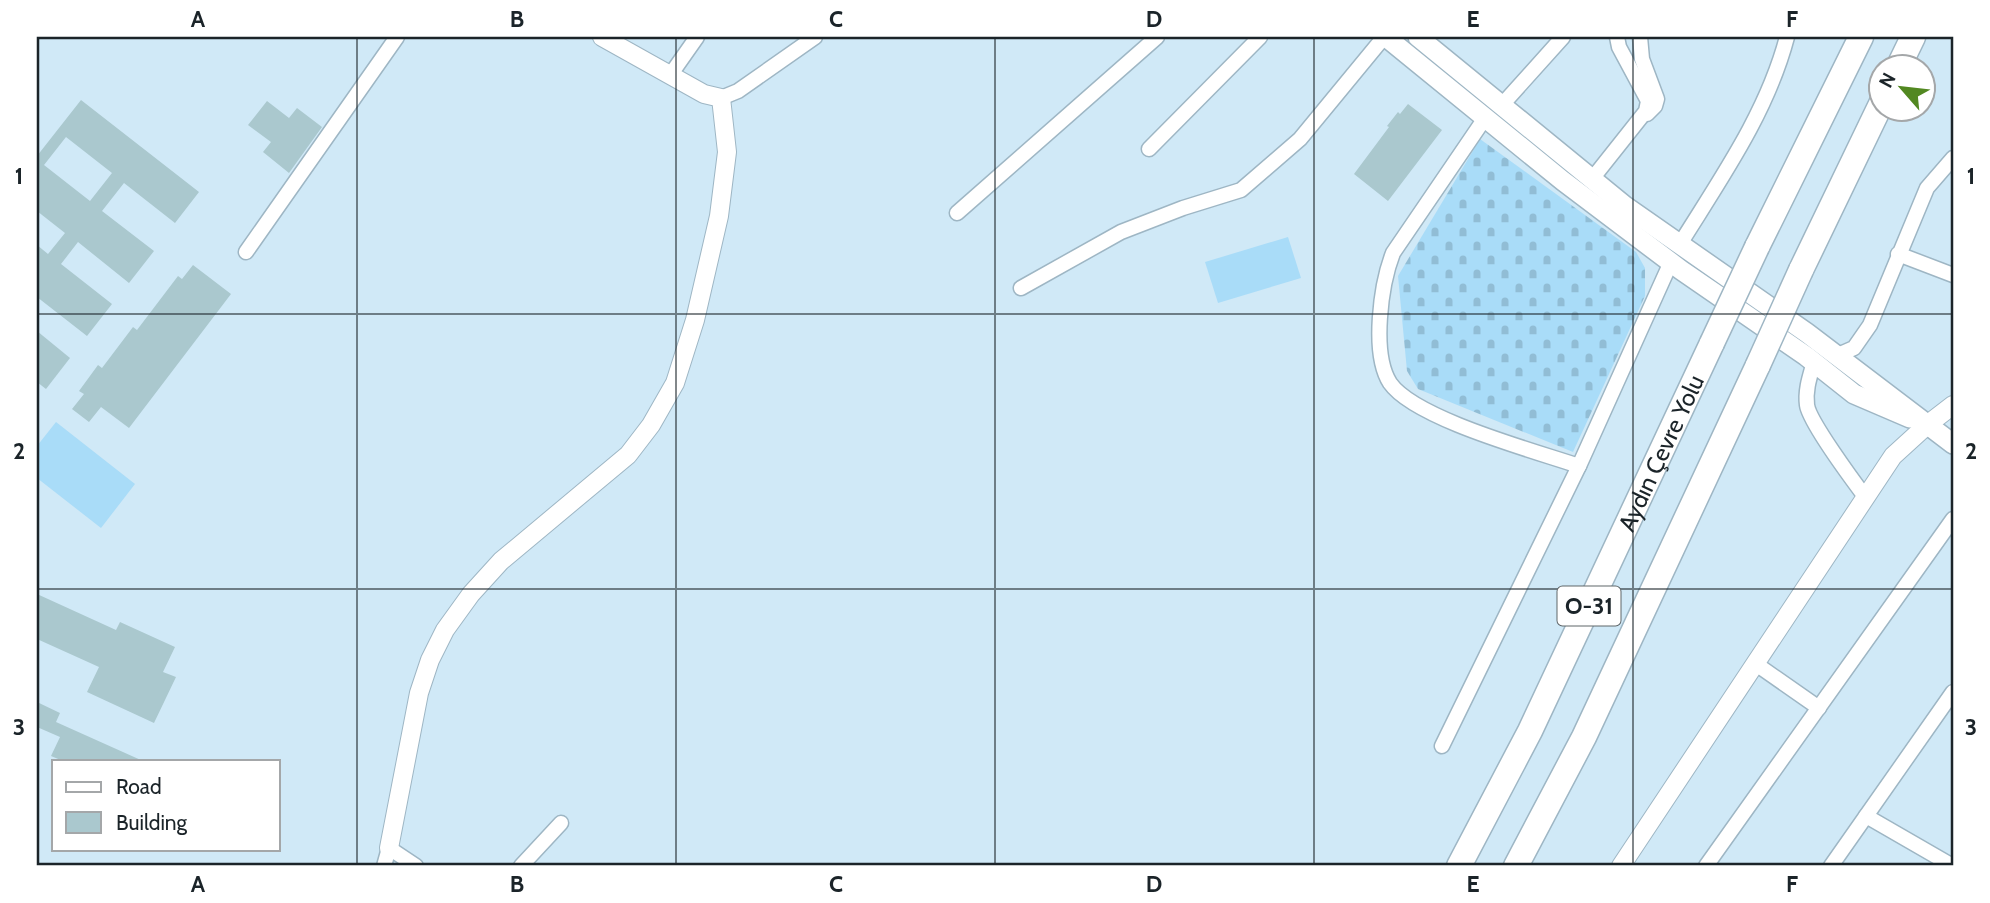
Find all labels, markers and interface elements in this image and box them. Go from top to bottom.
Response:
text: A [191,5,206,33]
text: B [510,5,524,33]
text: C [829,5,843,33]
text: D [1146,5,1162,33]
text: E [1466,5,1480,33]
text: F [1786,5,1798,33]
north arrow [1868,52,1938,122]
text: N [1874,69,1901,92]
text: 1 [15,162,23,190]
text: 1 [1967,162,1975,190]
street label: Aydın Çevre Yolu [1611,370,1710,536]
text: 2 [13,437,25,465]
text: 2 [1965,437,1977,465]
road number: O-31 [1558,586,1620,626]
text: 3 [13,713,25,741]
text: 3 [1965,713,1977,741]
legend [52,760,280,850]
text: Road [116,774,162,799]
text: Building [116,810,188,835]
text: A [191,870,206,898]
text: B [510,870,524,898]
text: C [829,870,843,898]
text: D [1146,870,1162,898]
text: E [1466,870,1480,898]
text: F [1786,870,1798,898]

